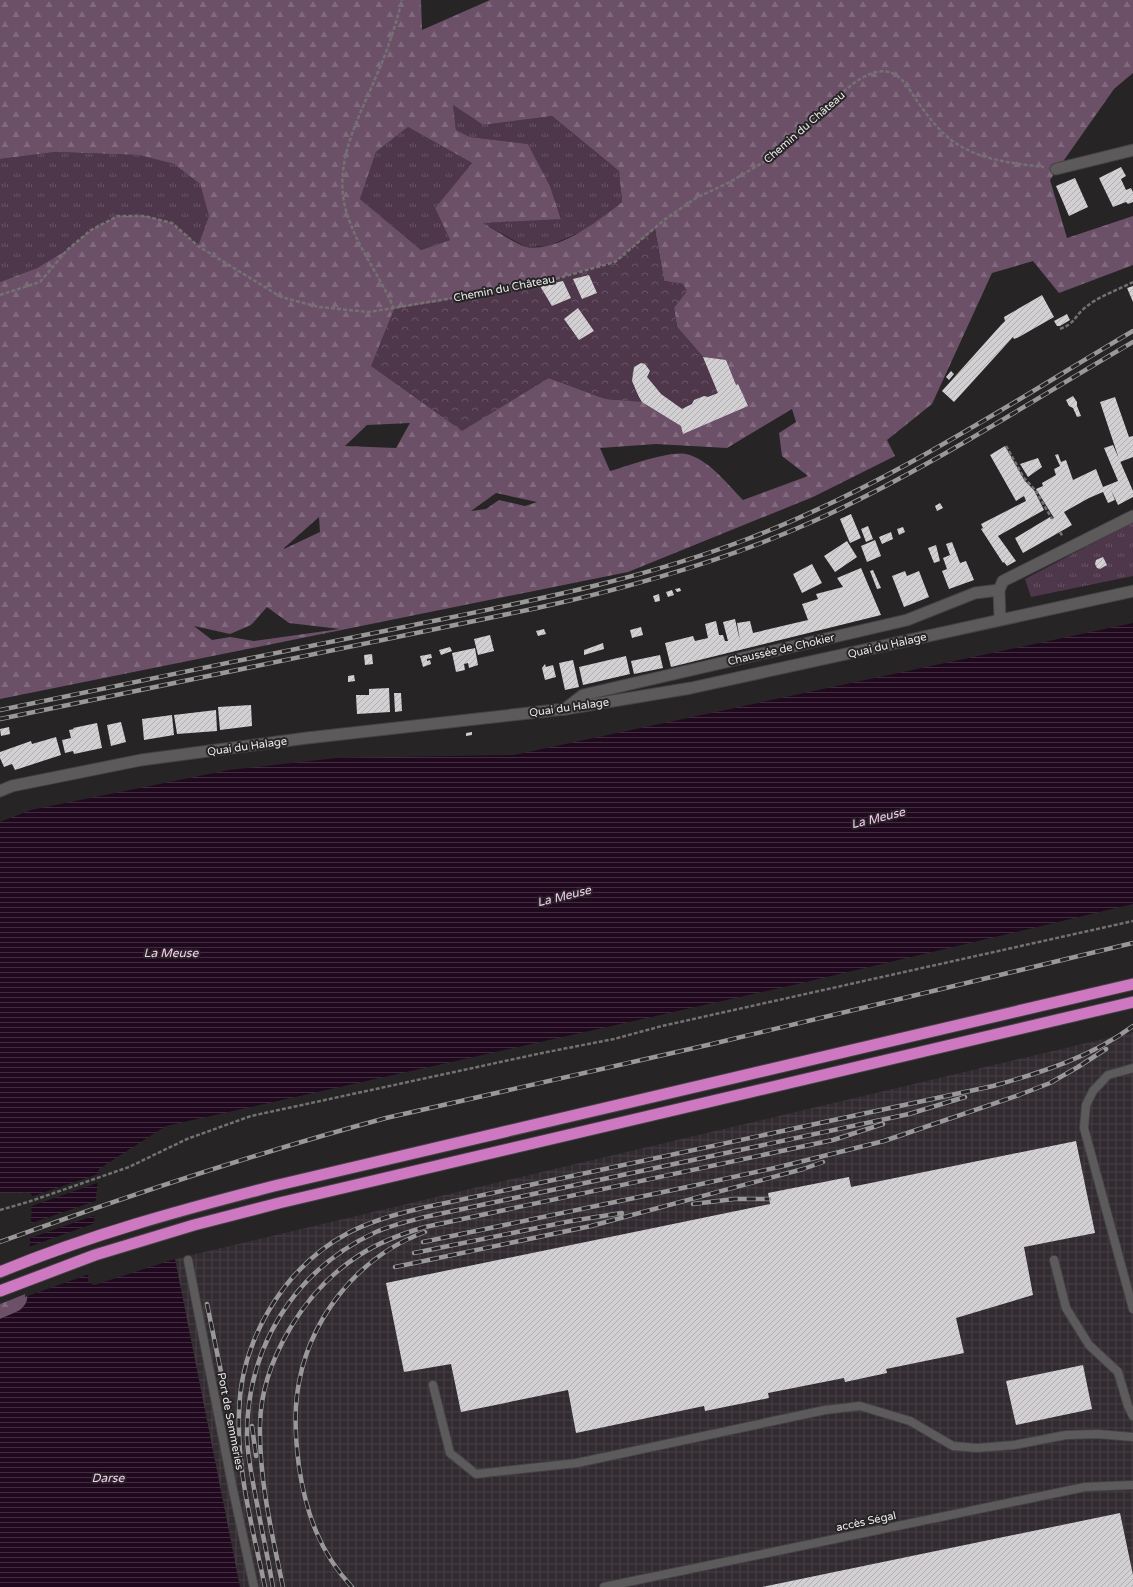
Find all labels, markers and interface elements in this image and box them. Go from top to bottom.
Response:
street label: Chemin du Château [761,89,847,166]
street label: Chemin du Château [452,272,556,305]
street label: Quai du Halage [846,630,928,661]
street label: Chaussée de Chokier [726,631,837,668]
street label: Quai du Halage [528,695,610,720]
street label: Quai du Halage [206,734,288,759]
water label: La Meuse [850,804,907,831]
water label: La Meuse [536,882,593,909]
water label: La Meuse [144,946,200,960]
street label: Port de Semmeries [215,1371,246,1471]
water label: Darse [92,1471,126,1485]
street label: accès Ségal [835,1509,897,1534]

